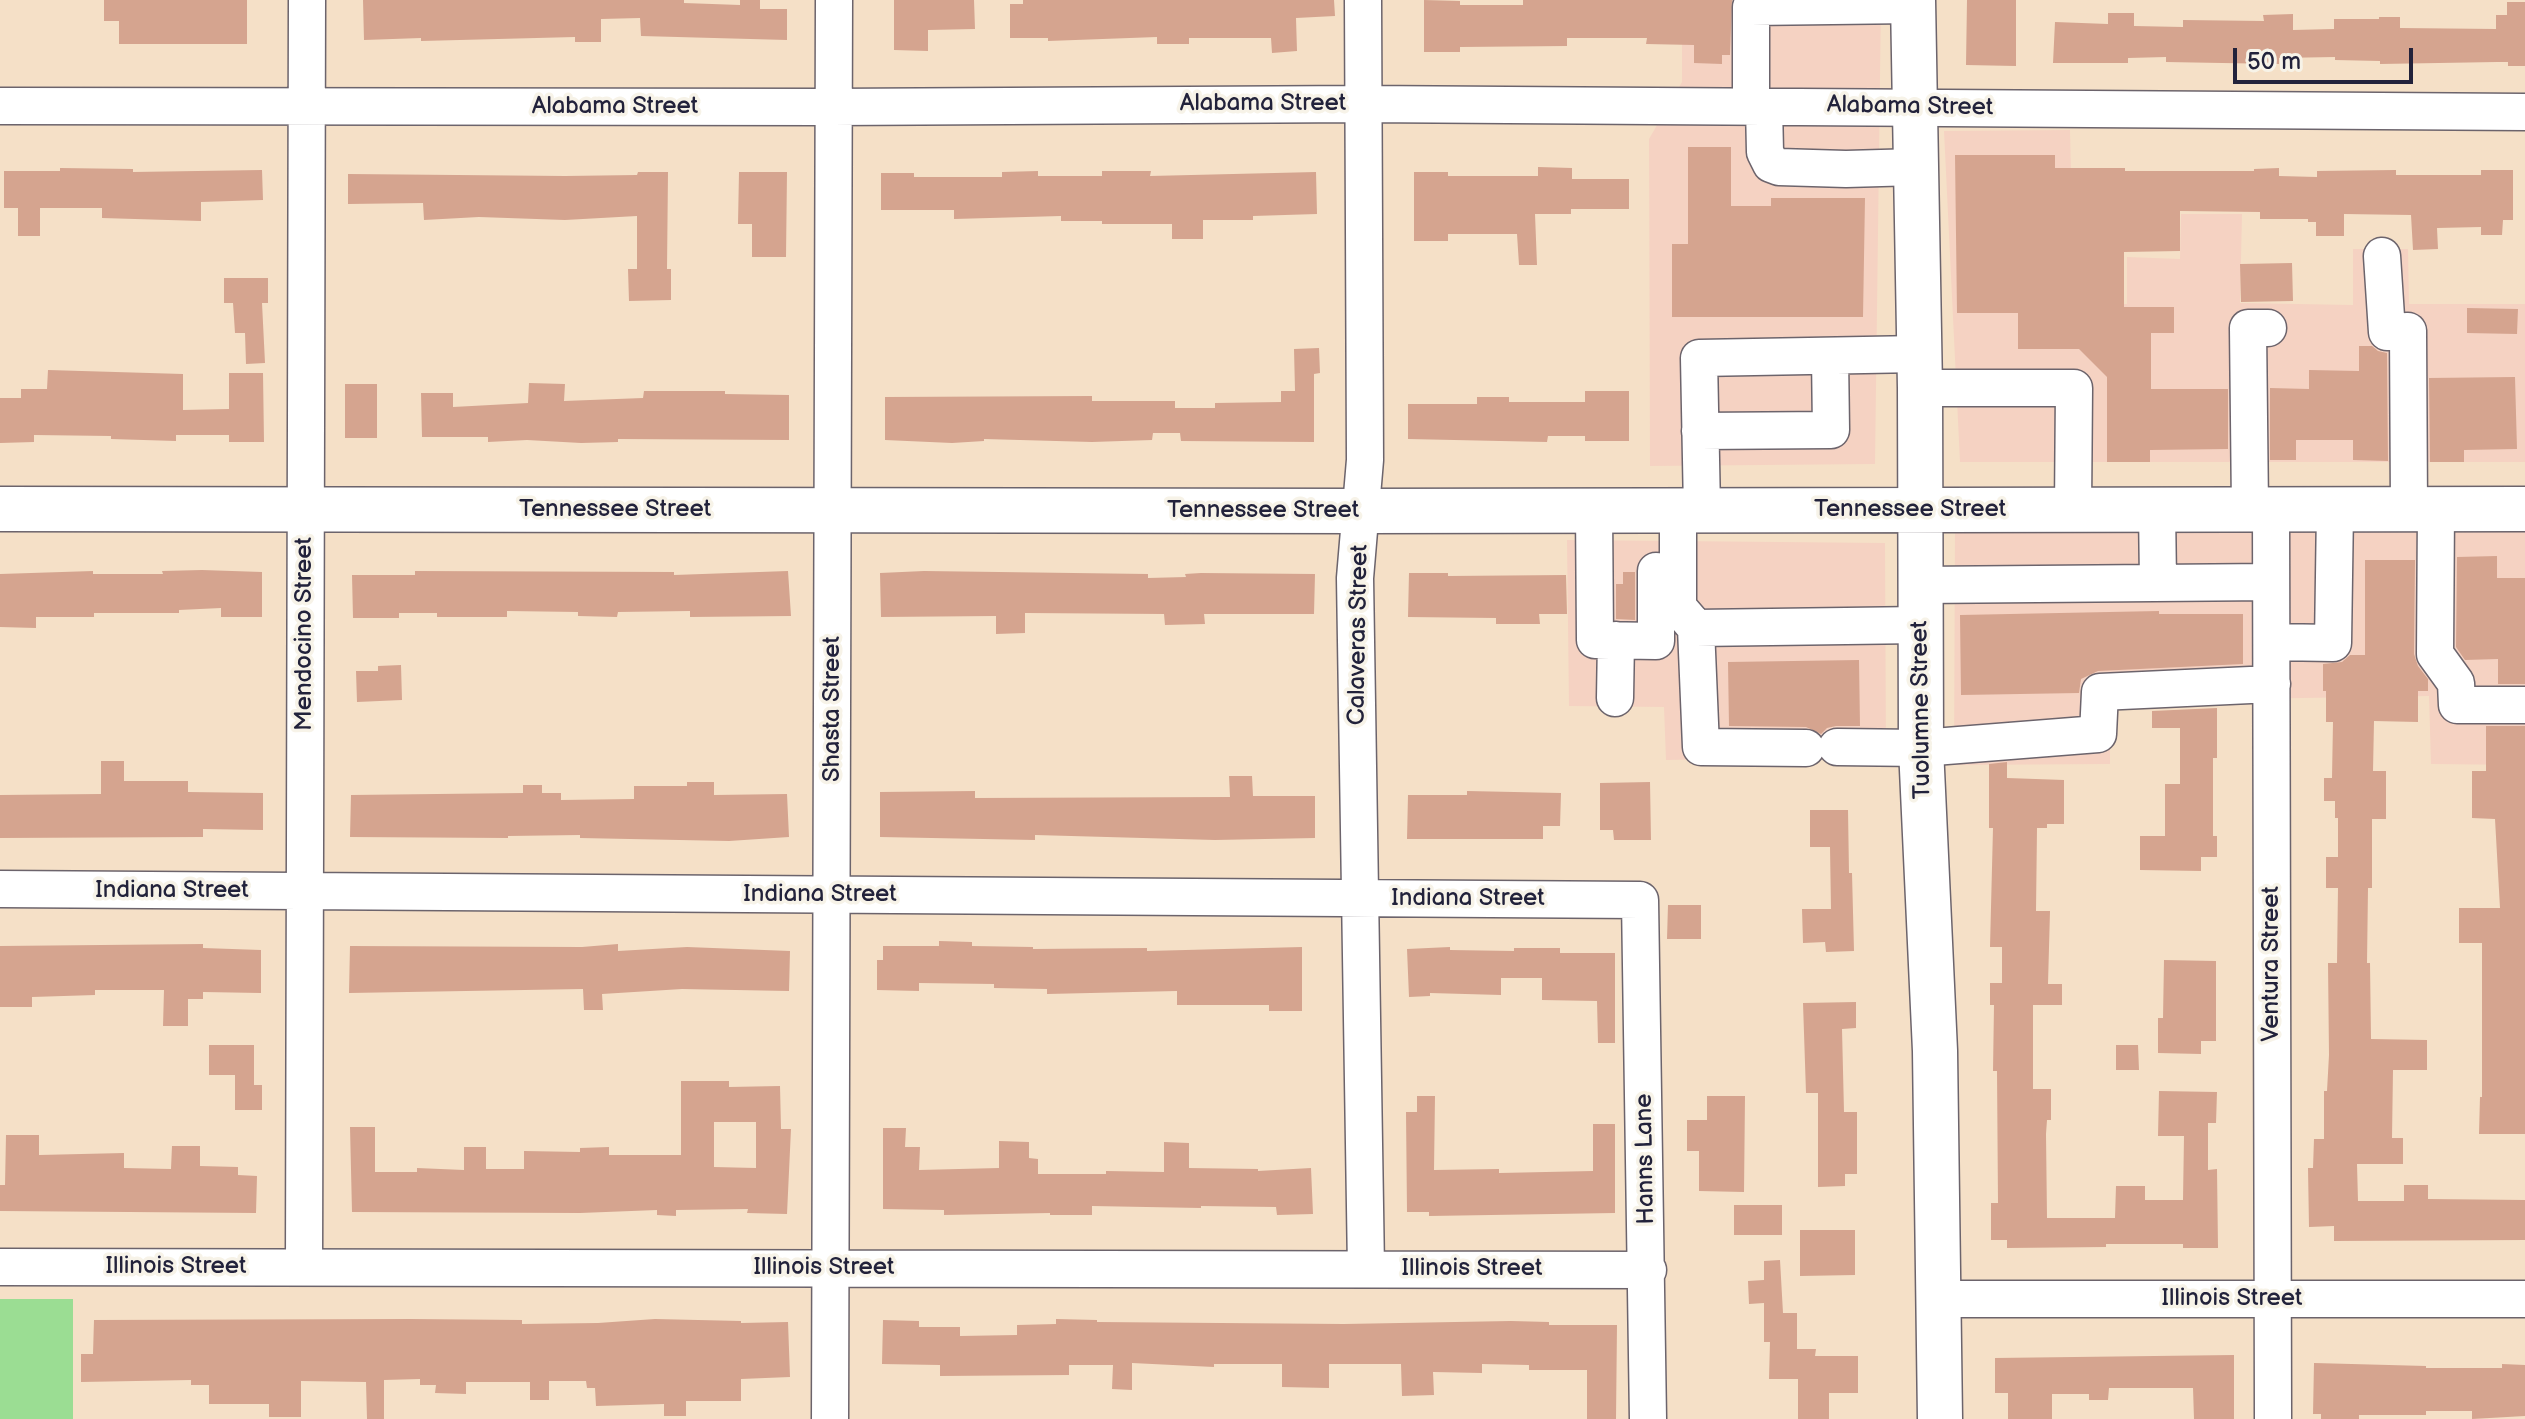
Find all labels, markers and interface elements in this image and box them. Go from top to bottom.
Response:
scale bar [2237,32,2417,82]
text: 50 m [2247,47,2301,76]
street label: Alabama Street [1180,90,1346,118]
street label: Alabama Street [1827,91,1993,123]
street label: Alabama Street [532,93,698,121]
street label: Tennessee Street [519,496,711,524]
street label: Tennessee Street [1814,496,2006,524]
street label: Tennessee Street [1167,497,1359,525]
street label: Mendocino Street [291,537,319,731]
street label: Calaveras Street [1343,544,1375,726]
street label: Tuolumne Street [1906,621,1938,799]
street label: Shasta Street [819,636,847,782]
street label: Indiana Street [95,877,249,905]
street label: Indiana Street [743,881,897,909]
street label: Indiana Street [1391,885,1545,913]
street label: Ventura Street [2258,886,2286,1042]
street label: Hanns Lane [1630,1093,1662,1225]
street label: Illinois Street [106,1253,246,1281]
street label: Illinois Street [754,1254,894,1282]
street label: Illinois Street [1402,1255,1542,1283]
street label: Illinois Street [2162,1285,2302,1313]

